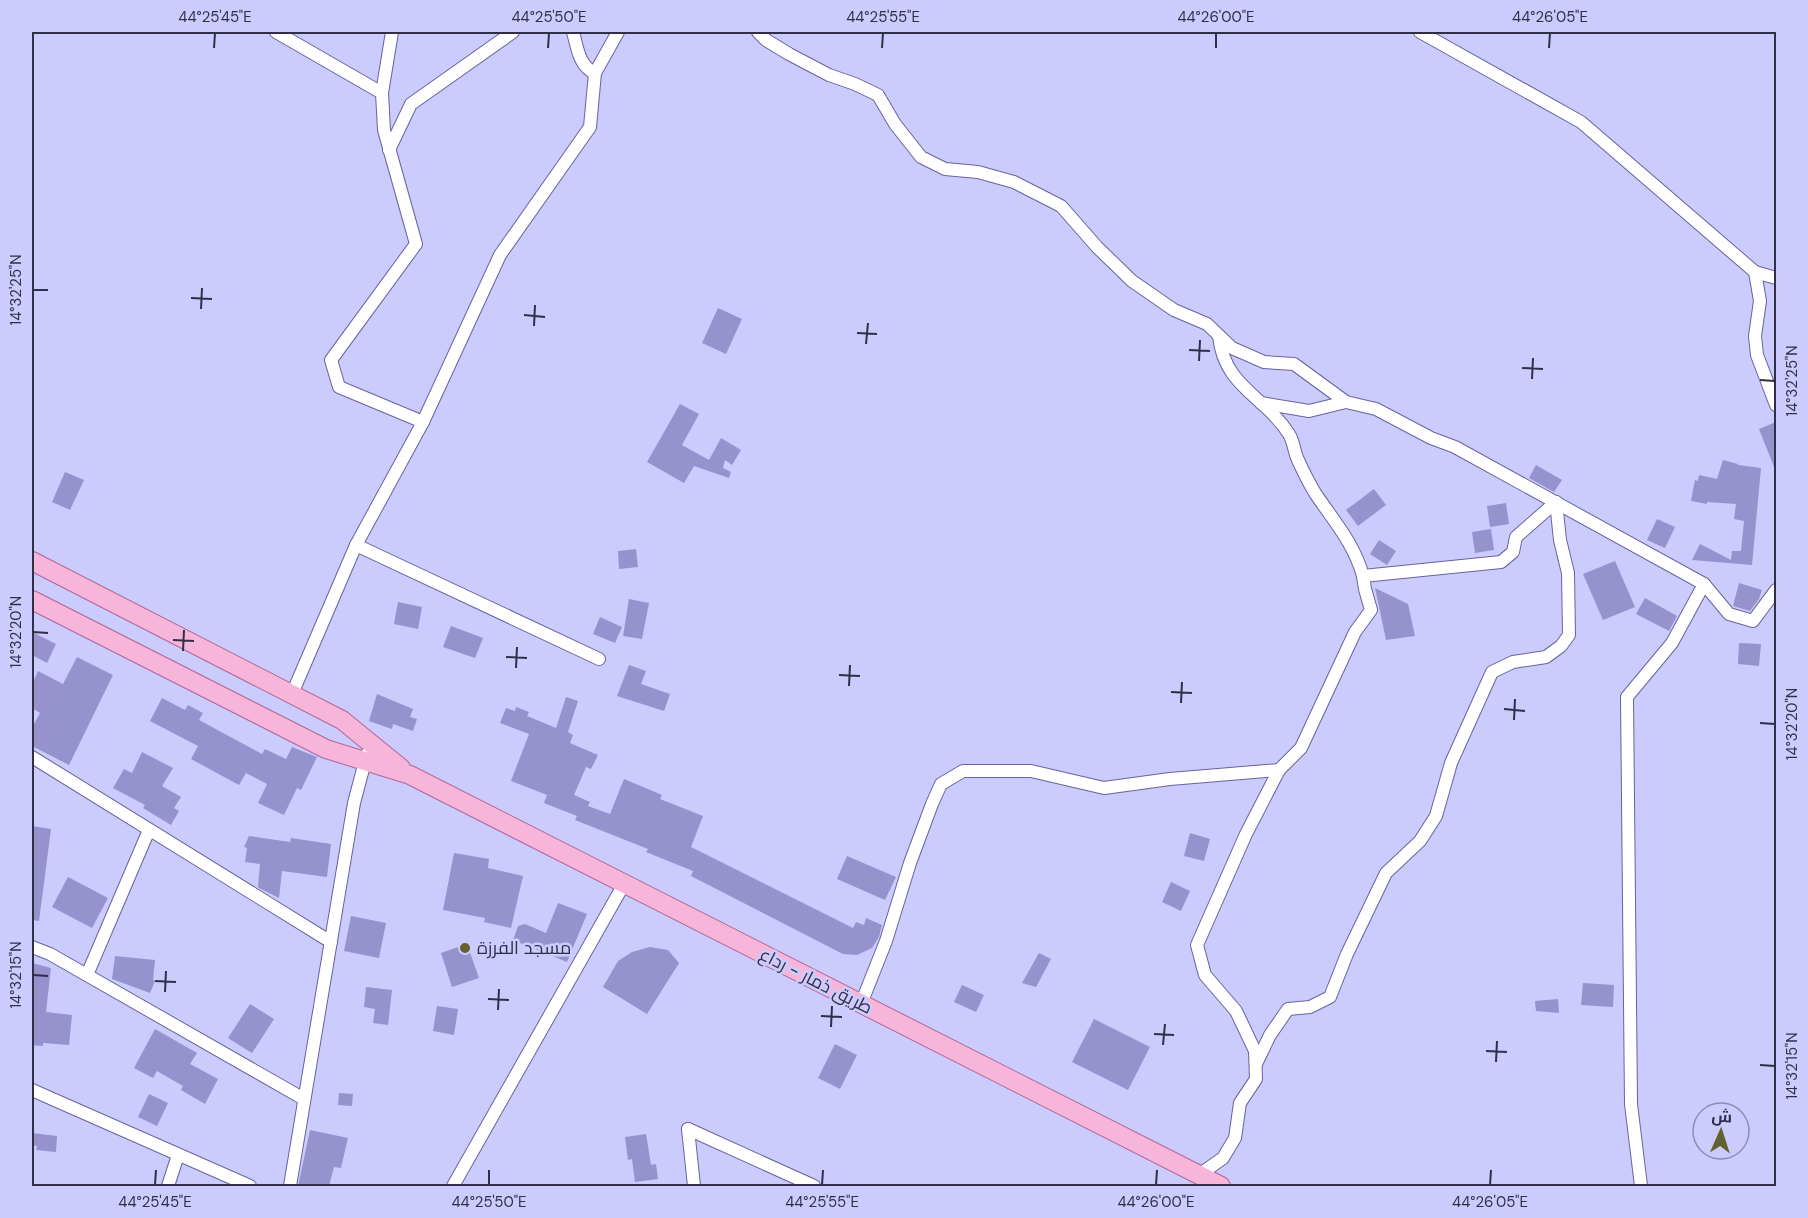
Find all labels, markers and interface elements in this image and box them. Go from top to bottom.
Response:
text: 44°25'45"E [178,7,252,27]
text: 44°25'50"E [511,7,587,27]
text: 44°25'55"E [846,7,920,27]
text: 44°26'00"E [1177,7,1255,27]
text: 44°26'05"E [1512,7,1588,27]
text: 14°32'25"N [6,254,26,326]
text: 14°32'25"N [1782,345,1802,417]
text: 14°32'20"N [6,596,26,668]
text: 14°32'20"N [1782,688,1802,760]
place label: مسجد الفرزة [477,936,571,960]
text: 14°32'15"N [6,941,26,1009]
marker: مسجد الفرزة [458,941,472,955]
street label: طريق ذمار - رداع [755,942,877,1020]
text: 14°32'15"N [1782,1032,1802,1100]
north arrow [1691,1101,1751,1161]
text: ش [1711,1105,1733,1128]
text: 44°25'45"E [118,1192,192,1212]
text: 44°25'50"E [451,1192,527,1212]
text: 44°25'55"E [785,1192,859,1212]
text: 44°26'00"E [1117,1192,1195,1212]
text: 44°26'05"E [1452,1192,1528,1212]

